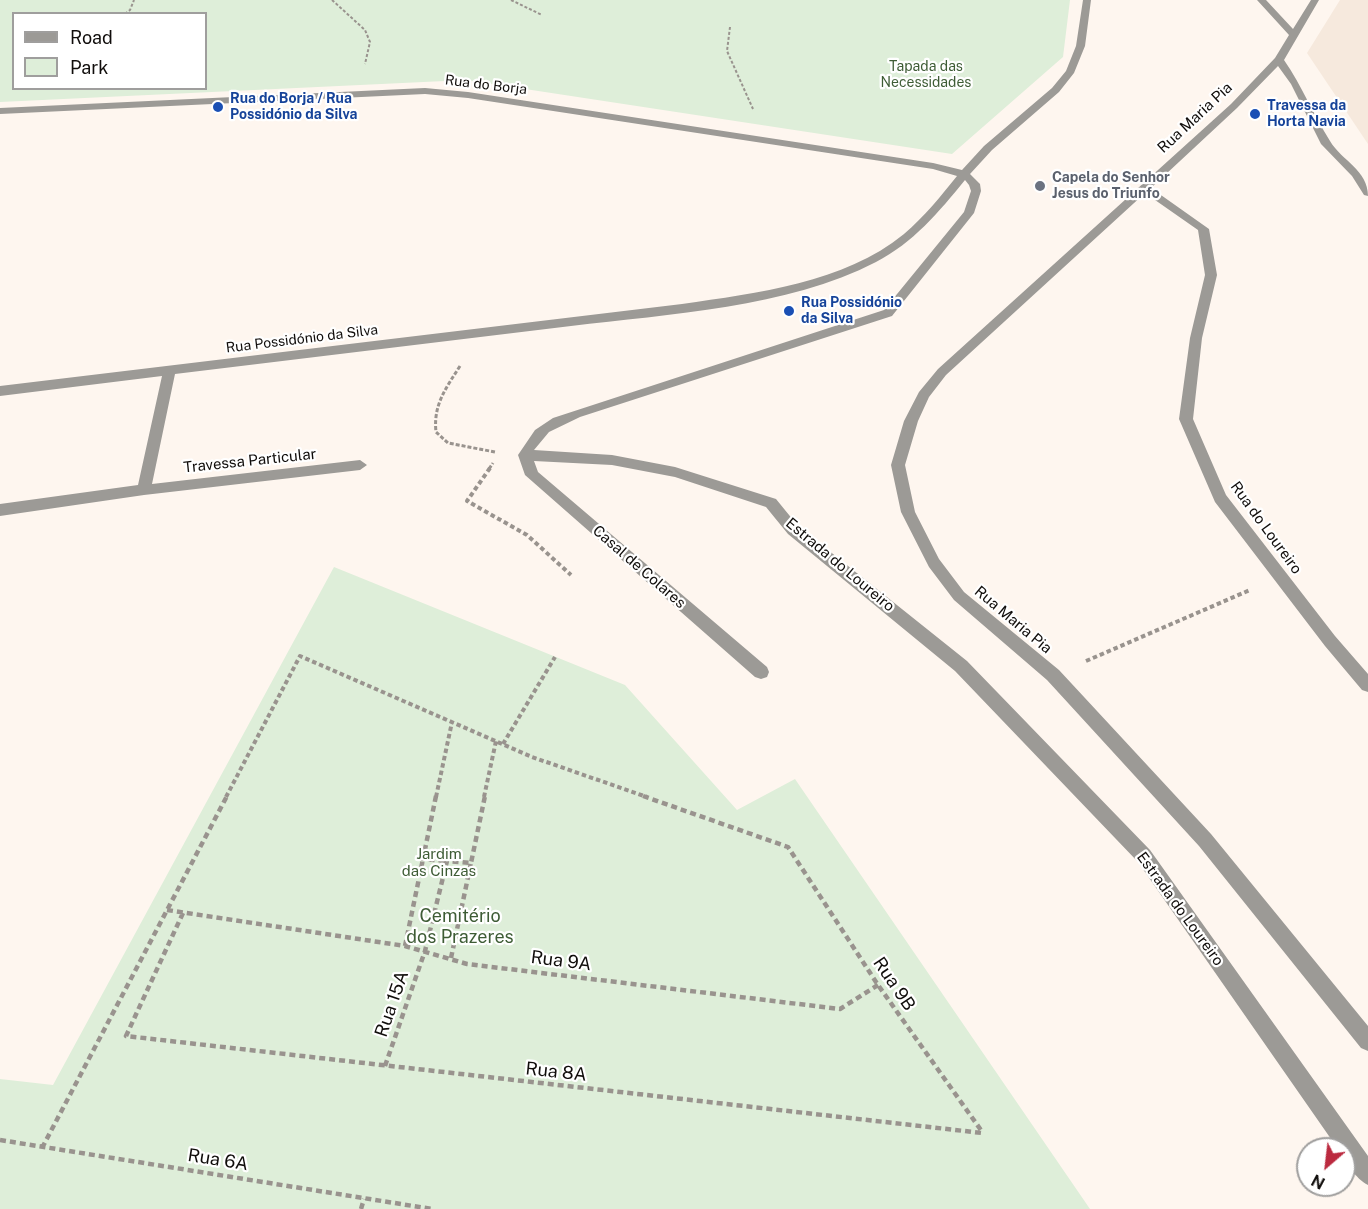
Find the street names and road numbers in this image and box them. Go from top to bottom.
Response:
street label: Rua do Borja [444,72,528,98]
street label: Rua Maria Pia [1154,79,1236,157]
street label: Rua Possidónio da Silva [225,321,379,357]
street label: Travessa Particular [183,445,317,477]
street label: Rua do Loureiro [1226,478,1306,578]
street label: Estrada do Loureiro [782,514,898,616]
street label: Casal de Colares [589,522,689,612]
street label: Rua Maria Pia [971,582,1055,658]
street label: Estrada do Loureiro [1133,849,1227,969]
street label: Rua 9A [529,947,593,975]
street label: Rua 9B [868,953,920,1015]
street label: Rua 15A [371,968,413,1040]
street label: Rua 8A [524,1058,588,1086]
street label: Rua 6A [186,1145,250,1175]

